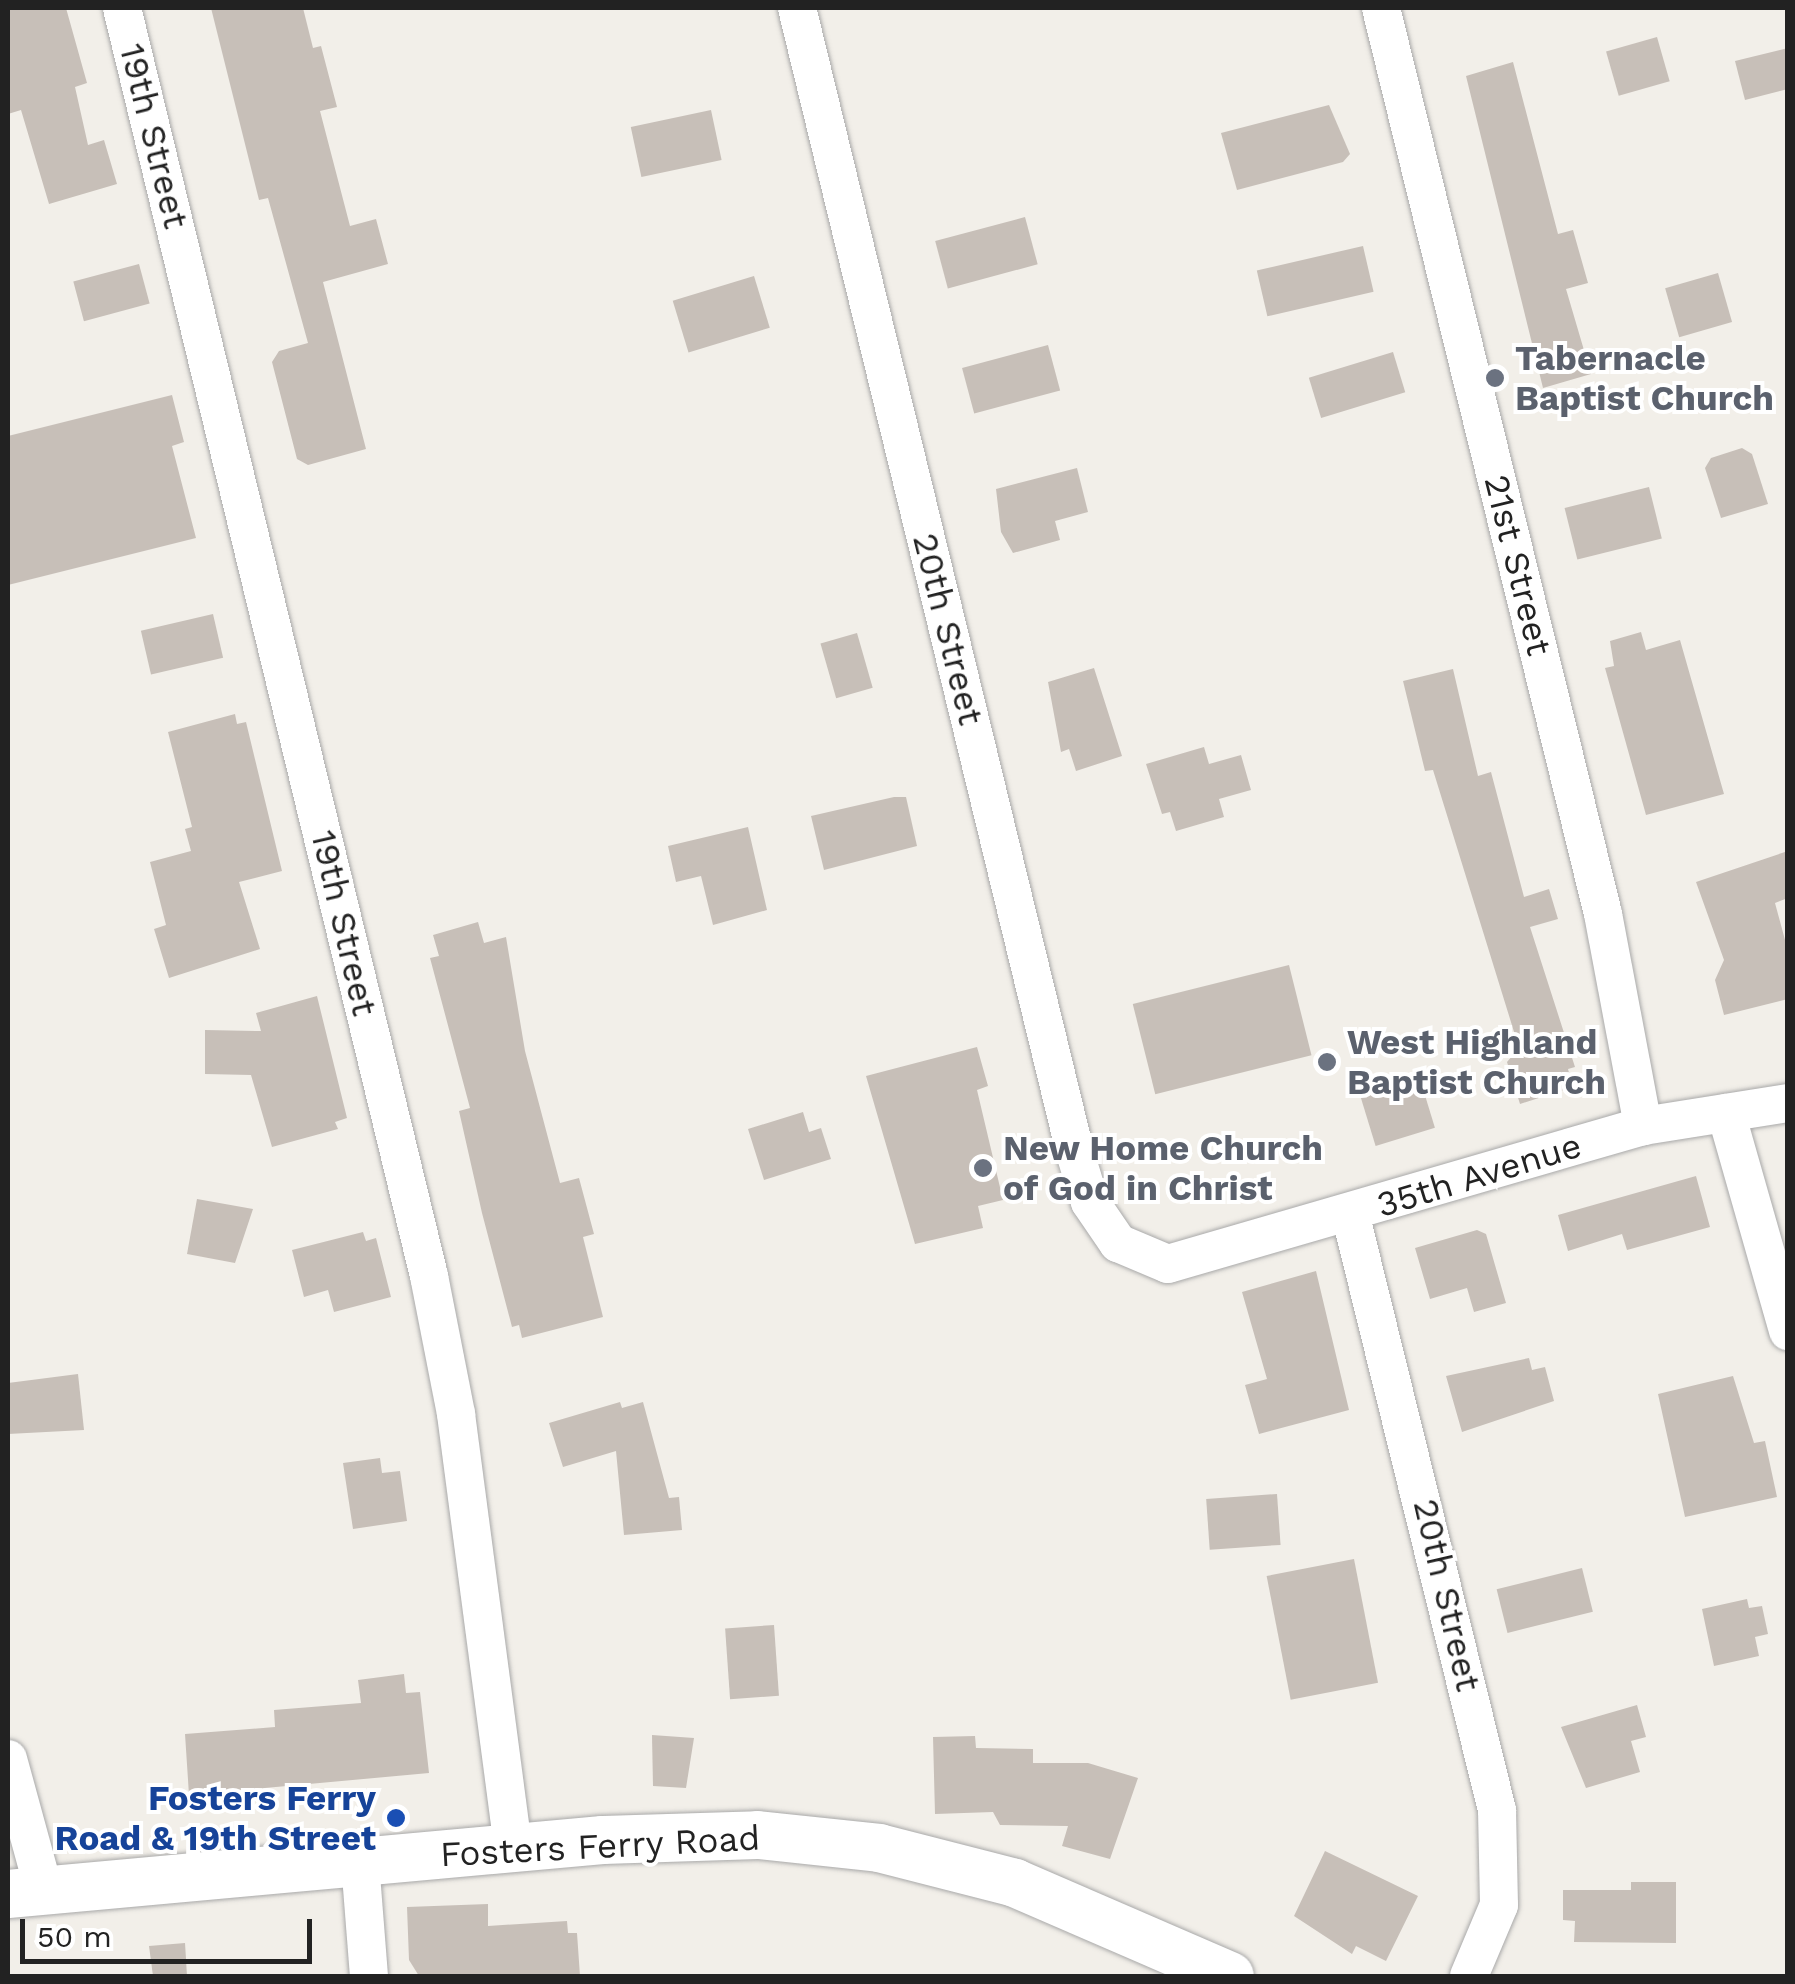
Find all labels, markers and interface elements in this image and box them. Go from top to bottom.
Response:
street label: 19th Street [111,39,197,233]
place label: Tabernacle Baptist Church [1515,337,1774,419]
marker: Tabernacle Baptist Church [1484,367,1506,389]
street label: 21st Street [1475,470,1561,660]
street label: 20th Street [904,529,992,729]
street label: 19th Street [302,826,386,1020]
place label: West Highland Baptist Church [1347,1021,1606,1103]
marker: West Highland Baptist Church [1316,1051,1338,1073]
street label: 35th Avenue [1371,1124,1587,1226]
place label: New Home Church of God in Christ [1003,1127,1324,1209]
marker: New Home Church of God in Christ [972,1157,994,1179]
street label: 20th Street [1405,1495,1489,1695]
place label: Fosters Ferry Road & 19th Street [54,1777,376,1859]
marker: Fosters Ferry Road & 19th Street [385,1807,407,1829]
street label: Fosters Ferry Road [438,1817,762,1875]
scale bar [25,1899,318,1961]
text: 50 m [37,1919,112,1954]

